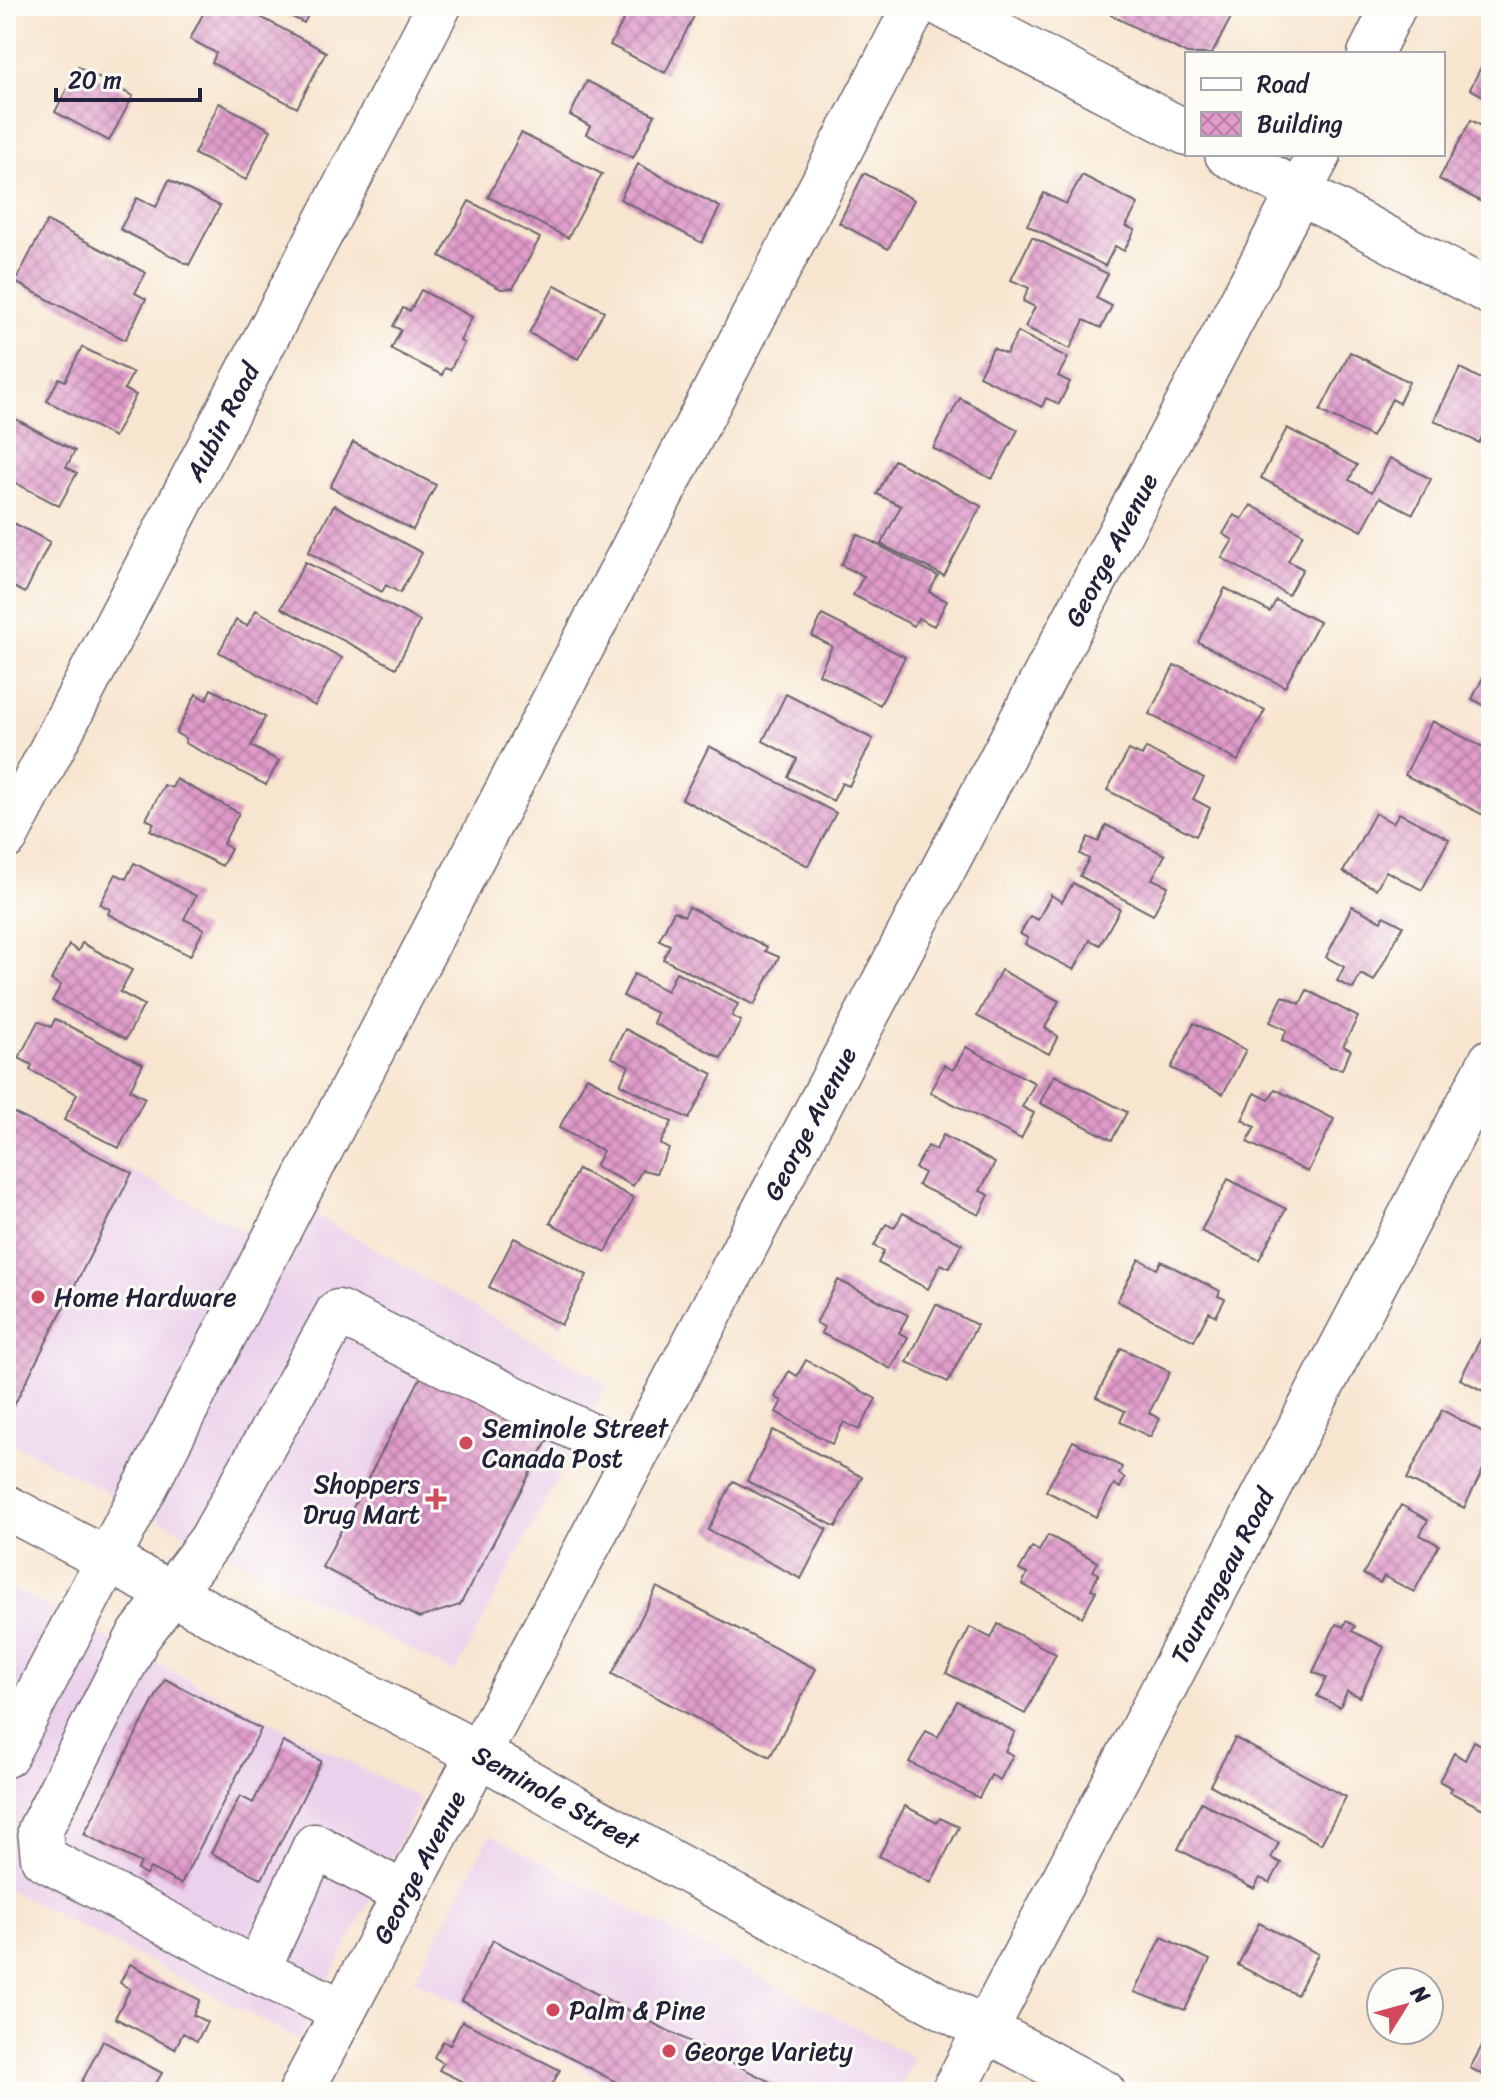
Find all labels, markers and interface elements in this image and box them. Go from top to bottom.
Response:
scale bar [56,52,200,102]
legend [1185,52,1445,156]
text: 20 m [68,59,122,101]
text: Road [1257,63,1311,105]
text: Building [1257,103,1343,145]
street label: Aubin Road [172,352,273,491]
street label: George Avenue [1051,464,1171,635]
street label: George Avenue [750,1038,870,1209]
place label: Home Hardware [54,1274,237,1320]
marker: Home Hardware [29,1288,47,1306]
place label: Seminole Street Canada Post [482,1405,670,1481]
marker: Seminole Street Canada Post [457,1434,475,1452]
place label: Shoppers Drug Mart [303,1461,420,1537]
street label: Tourangeau Road [1157,1478,1288,1672]
marker: Shoppers Drug Mart [427,1490,445,1508]
street label: Seminole Street [464,1732,650,1864]
street label: George Avenue [359,1781,479,1953]
north arrow [1365,1966,1445,2046]
text: N [1400,1976,1441,2013]
place label: Palm & Pine [569,1987,706,2033]
marker: Palm & Pine [544,2001,562,2019]
place label: George Variety [685,2028,853,2074]
marker: George Variety [660,2042,678,2060]

